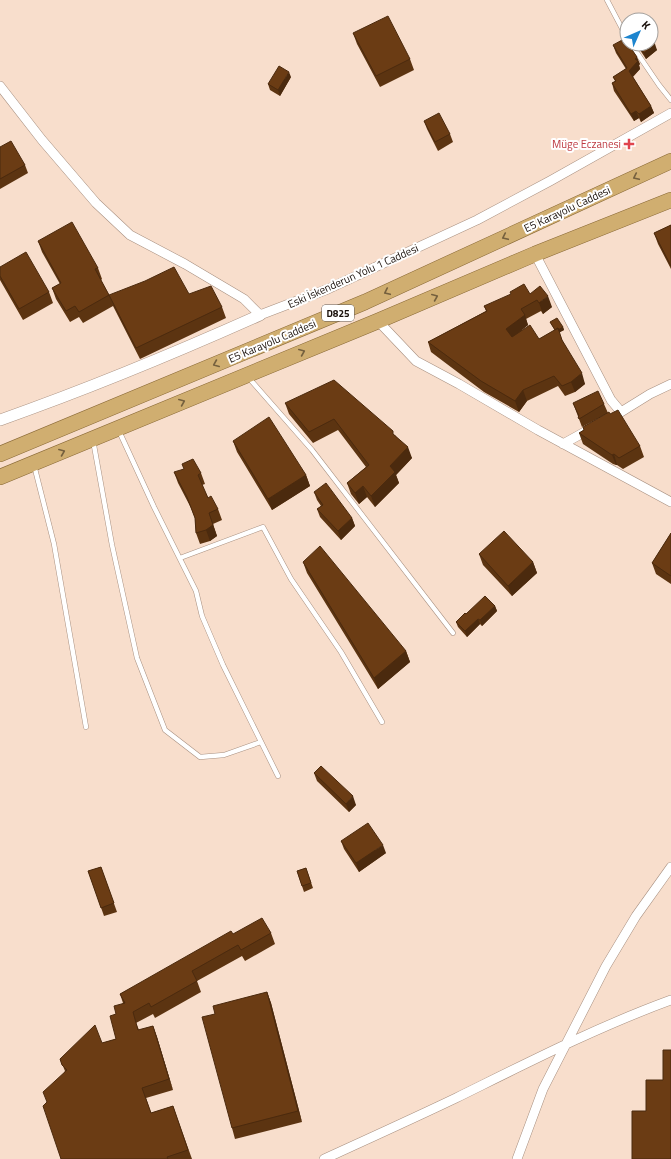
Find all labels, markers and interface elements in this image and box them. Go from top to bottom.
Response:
north arrow [619,12,659,52]
text: K [638,17,654,33]
place label: Müge Eczanesi [552,136,621,152]
marker: Müge Eczanesi [624,139,634,149]
one-way arrow [632,172,640,180]
street label: E5 Karayolu Caddesi [521,182,613,236]
one-way arrow [502,233,509,241]
street label: Eski İskenderun Yolu 1 Caddesi [285,240,421,312]
one-way arrow [384,287,391,295]
one-way arrow [431,293,438,301]
road number: D825 [322,305,354,321]
street label: E5 Karayolu Caddesi [226,315,318,367]
one-way arrow [298,349,306,357]
one-way arrow [212,360,219,368]
one-way arrow [177,399,185,407]
one-way arrow [58,448,65,456]

